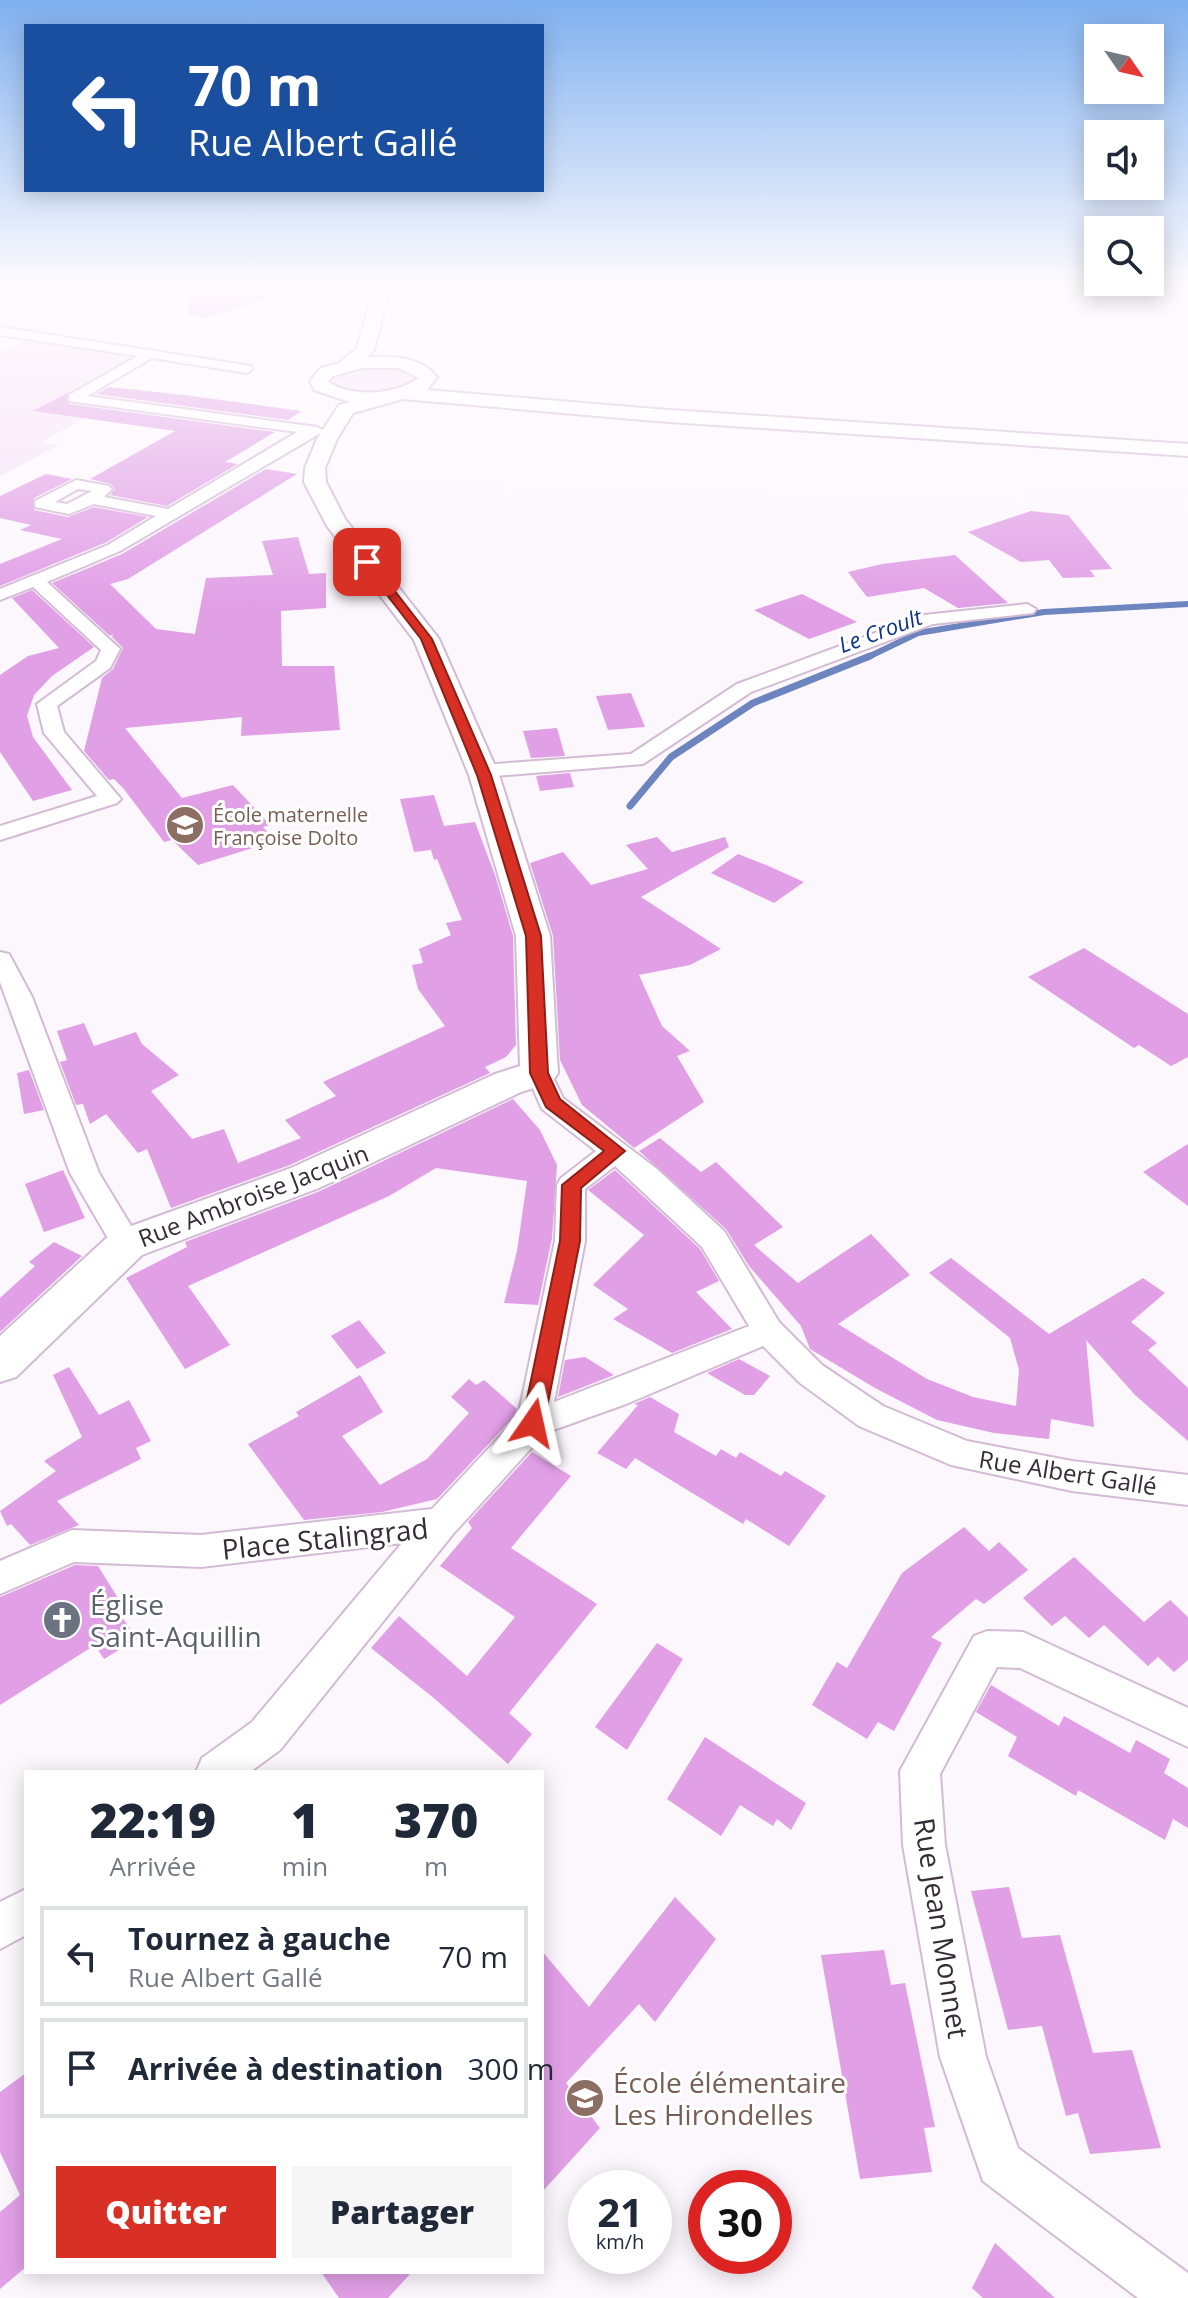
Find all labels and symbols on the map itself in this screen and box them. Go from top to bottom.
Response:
north arrow [1084,24,1164,104]
pin [333,528,401,596]
water label: Le Croult [834,601,927,659]
place label: École maternelle Françoise Dolto [213,801,368,851]
school or university icon: École maternelle Françoise Dolto [164,804,206,846]
street label: Rue Ambroise Jacquin [133,1136,373,1254]
position arrow [491,1381,575,1465]
street label: Rue Albert Gallé [977,1442,1159,1502]
street label: Place Stalingrad [220,1508,430,1568]
place label: Église Saint-Aquillin [90,1585,262,1655]
church icon: Église Saint-Aquillin [41,1599,83,1641]
street label: Rue Jean Monnet [906,1815,978,2041]
place label: École élémentaire Les Hirondelles [613,2063,846,2133]
school or university icon: École élémentaire Les Hirondelles [564,2077,606,2119]
speed limit sign: 30 [688,2170,792,2274]

